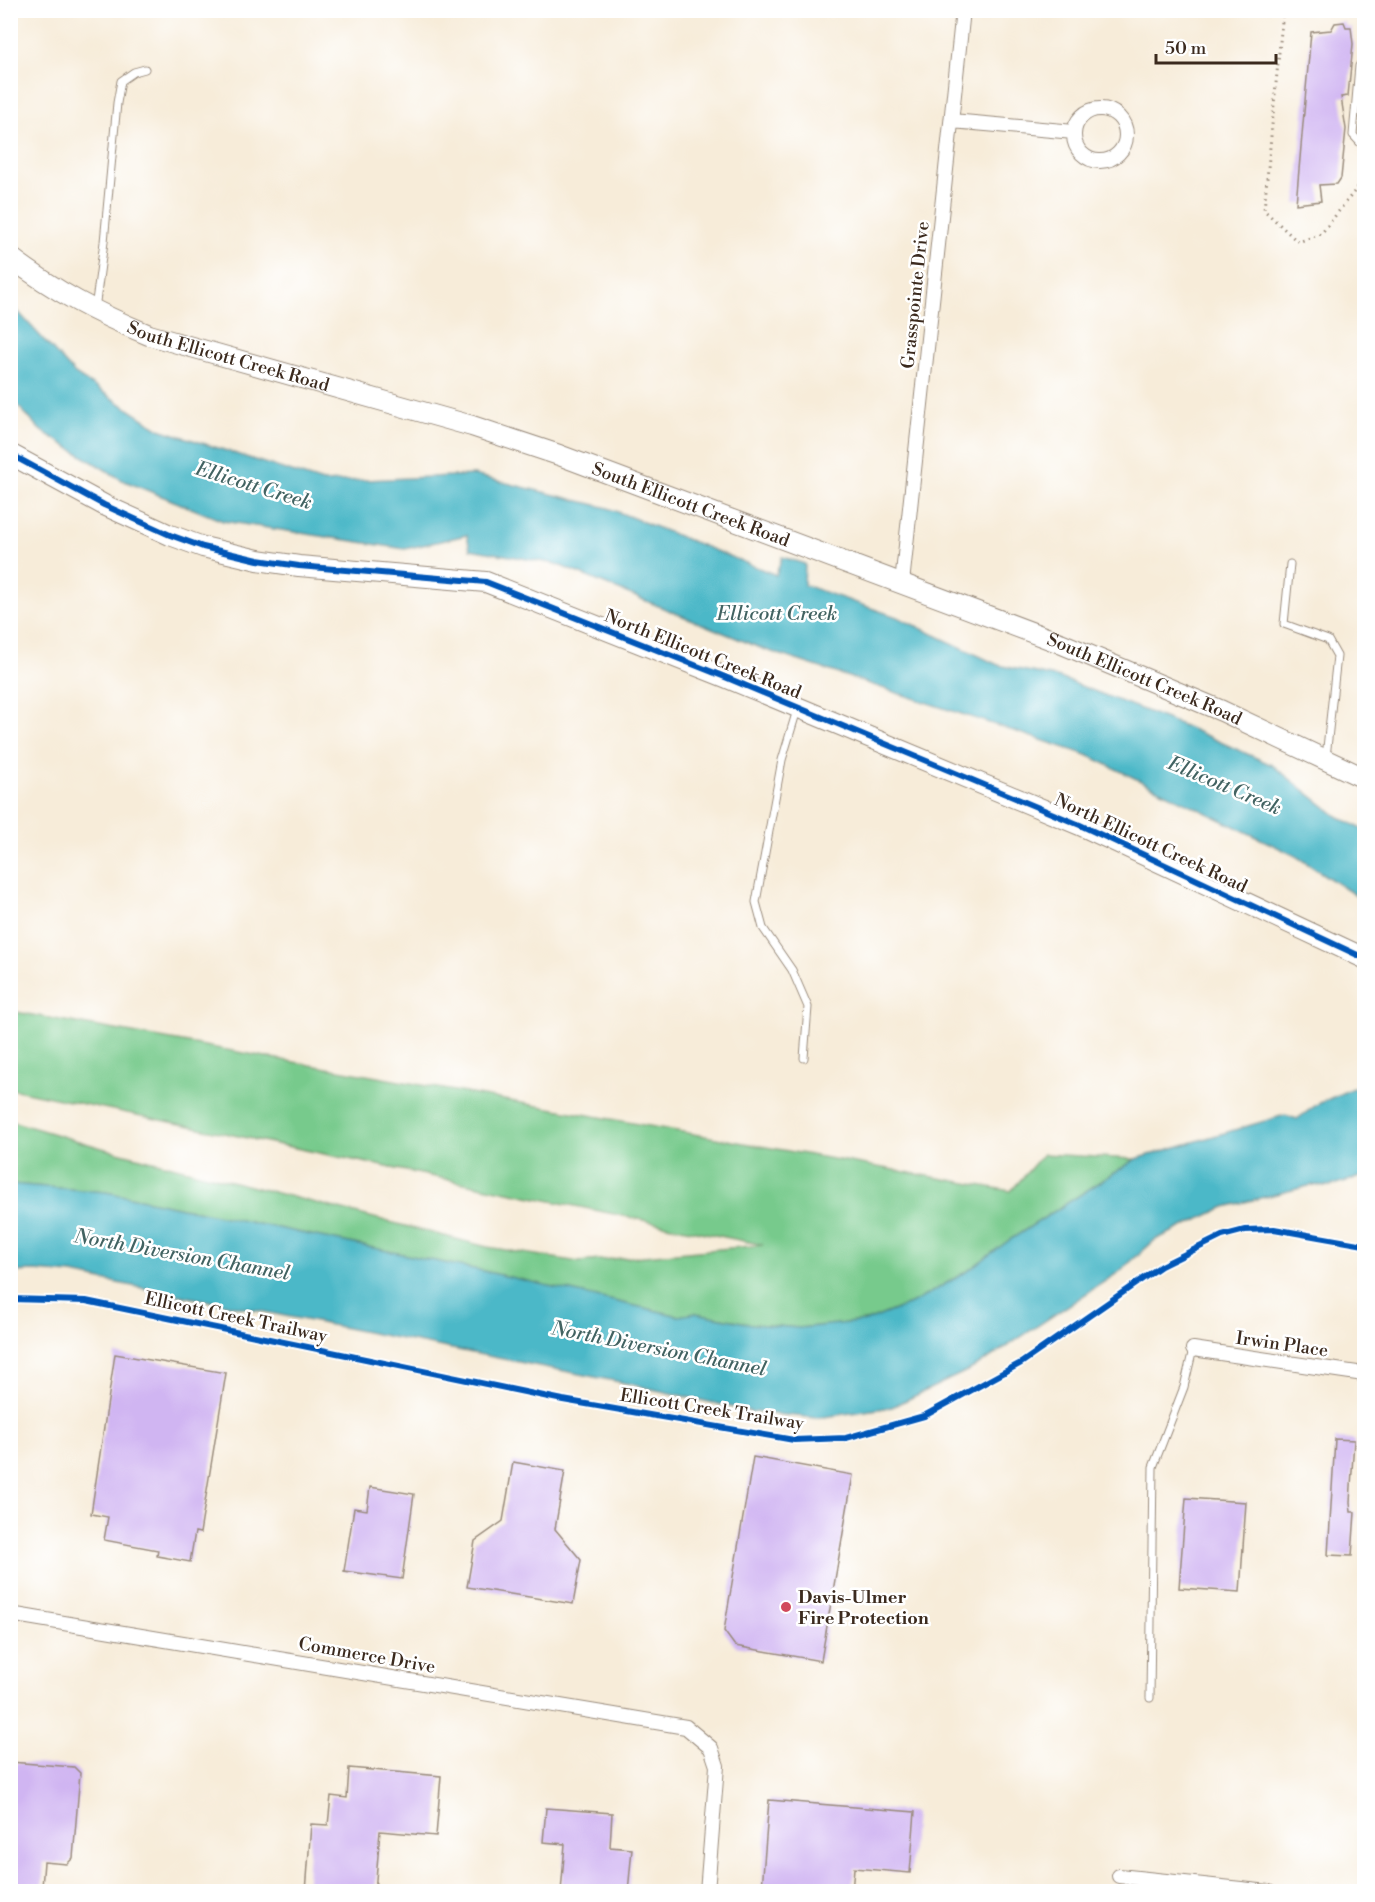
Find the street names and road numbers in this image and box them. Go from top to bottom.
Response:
street label: Grasspointe Drive [896,220,935,370]
street label: South Ellicott Creek Road [123,316,333,397]
street label: South Ellicott Creek Road [589,457,794,553]
street label: North Ellicott Creek Road [601,604,805,705]
street label: South Ellicott Creek Road [1044,628,1246,731]
street label: North Ellicott Creek Road [1051,789,1252,899]
street label: Ellicott Creek Trailway [143,1287,330,1348]
street label: Irwin Place [1234,1327,1330,1362]
street label: Ellicott Creek Trailway [618,1384,806,1435]
street label: Commerce Drive [297,1632,437,1679]

